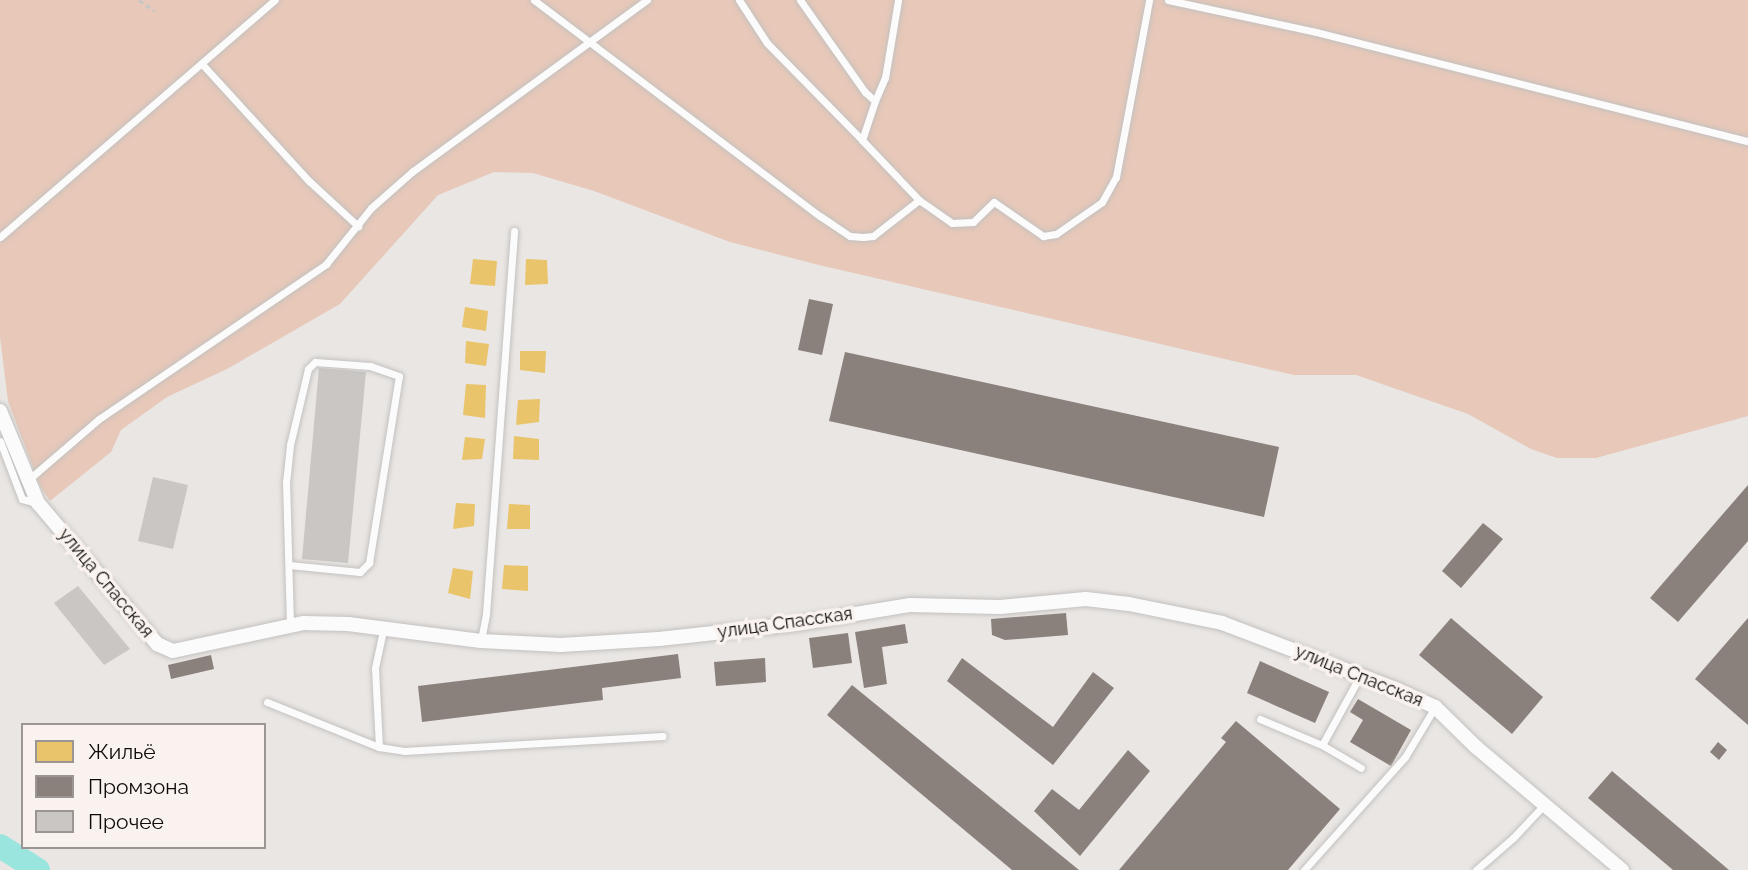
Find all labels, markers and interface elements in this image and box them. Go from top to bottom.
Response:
street label: улица Спасская [54,524,158,642]
street label: улица Спасская [716,603,854,643]
street label: улица Спасская [1292,641,1426,711]
legend [21,723,266,849]
text: Жильё [88,739,156,764]
text: Промзона [88,774,189,799]
text: Прочее [88,809,164,834]

